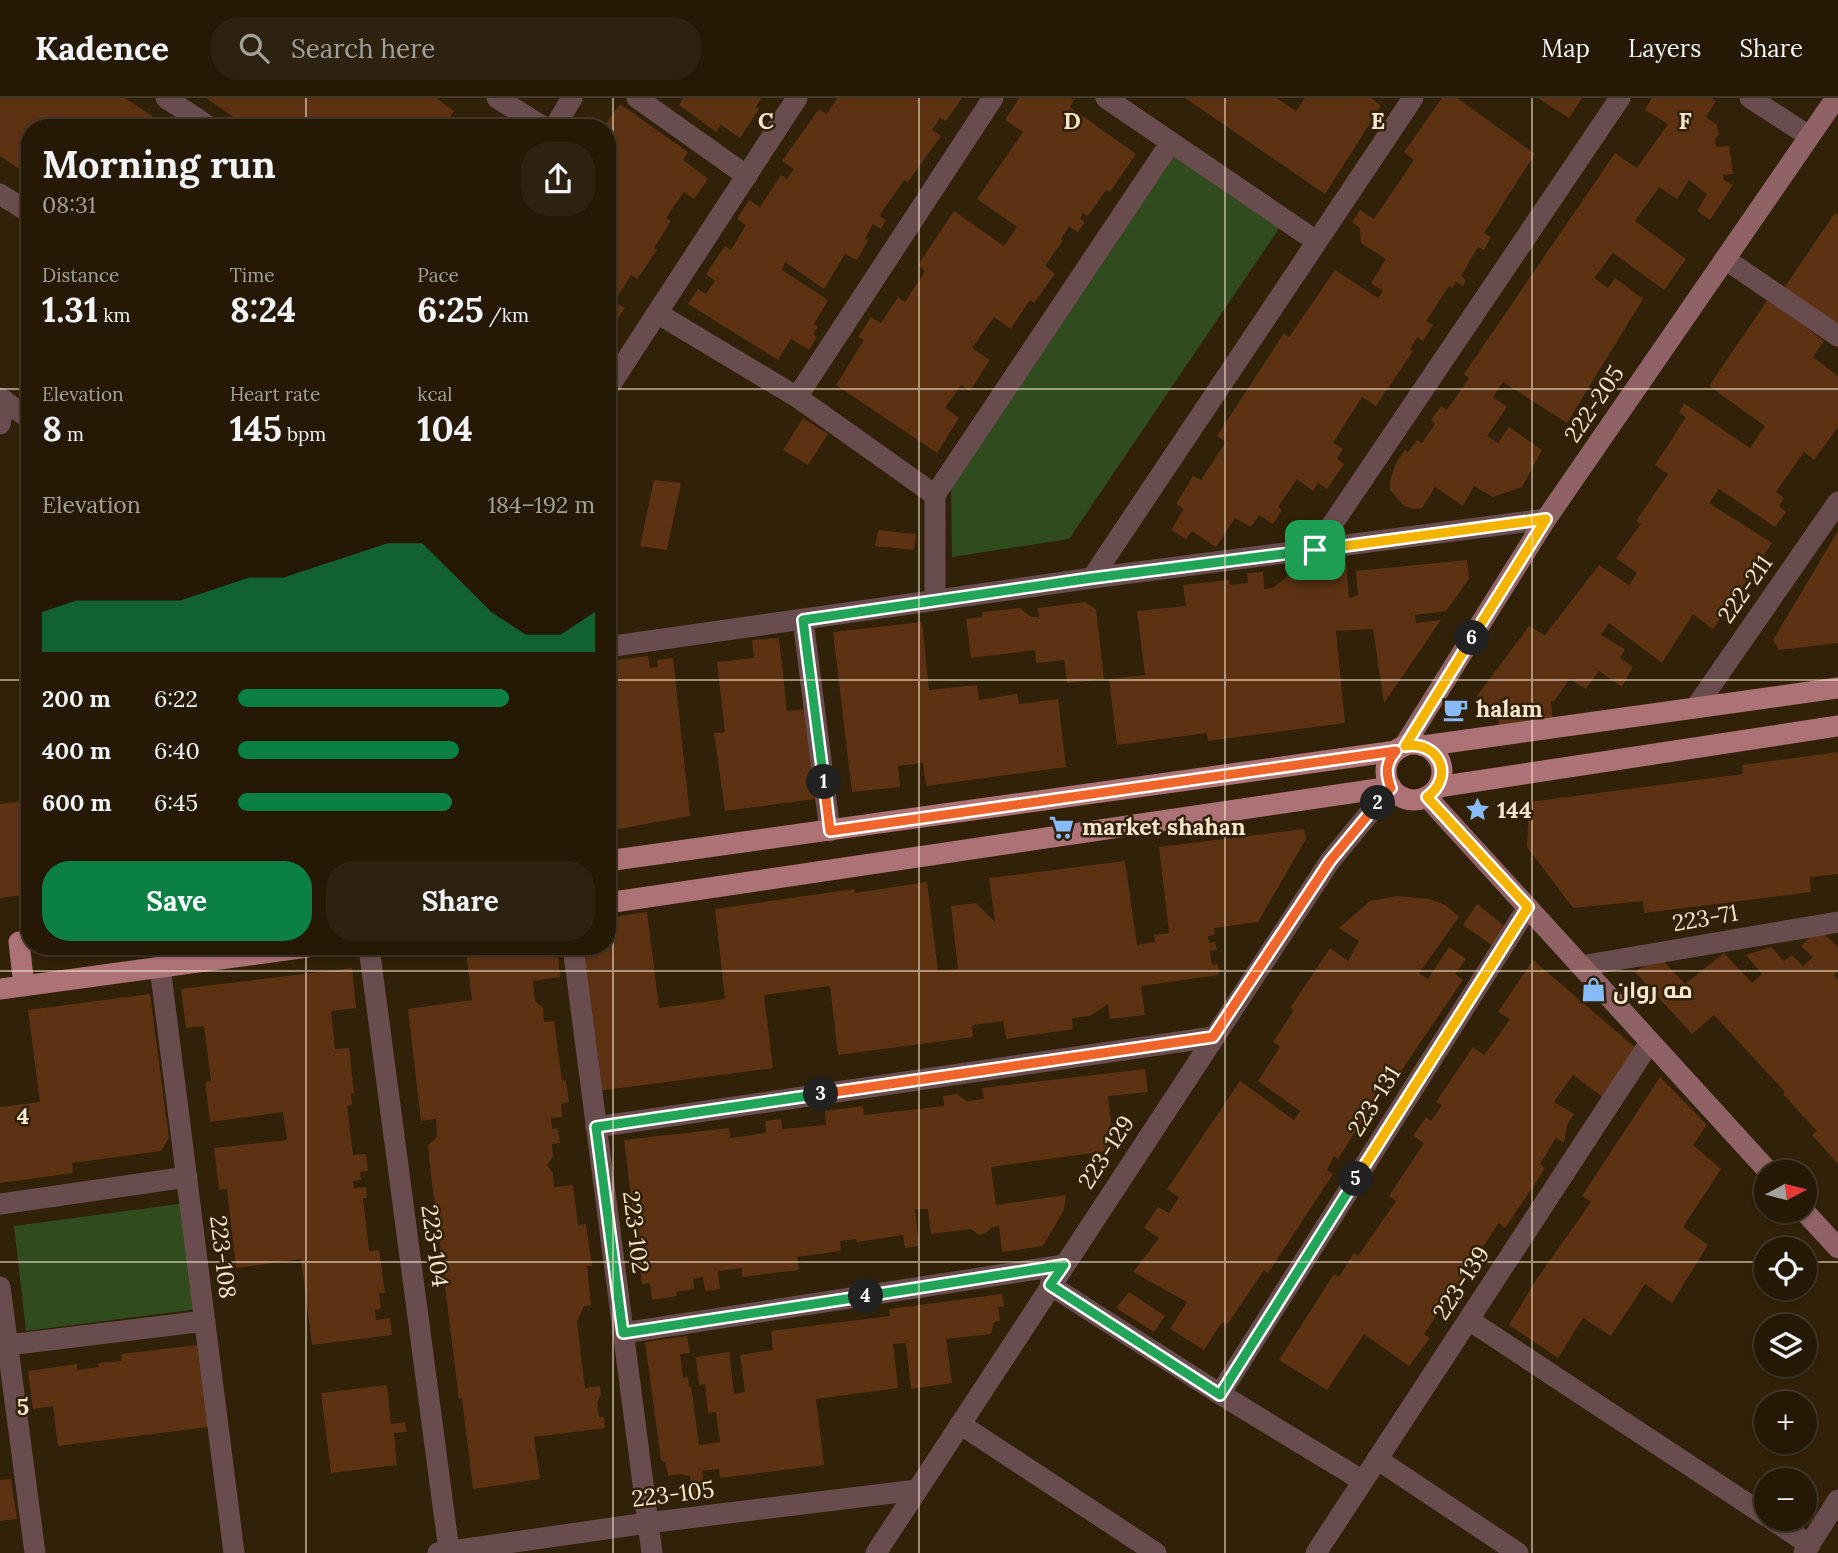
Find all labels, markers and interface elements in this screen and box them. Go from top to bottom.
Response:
search box [211,17,701,80]
text: Kadence [35,27,169,69]
icon: search [235,29,273,67]
text: Search here [291,32,435,65]
text: Map [1541,33,1590,64]
text: Layers [1628,33,1701,64]
text: Share [1739,33,1803,64]
text: C [758,106,774,135]
text: D [1063,106,1081,135]
text: E [1371,106,1385,135]
text: F [1678,106,1692,135]
text: Morning run [42,140,276,188]
button: share [521,142,595,216]
text: 08:31 [42,190,96,219]
text: Distance [42,263,119,287]
text: Time [230,263,274,287]
text: Pace [417,263,459,287]
text: 1.31 [42,287,98,332]
text: 8:24 [230,287,296,332]
text: 6:25 [417,287,484,332]
text: km [98,303,130,327]
text: /km [484,303,529,327]
street label: 222-205 [1557,360,1630,448]
text: Elevation [42,382,124,406]
text: Heart rate [230,382,320,406]
text: kcal [417,382,452,406]
text: 8 [42,406,62,451]
text: 145 [230,406,282,451]
text: 104 [417,406,473,451]
text: m [62,422,84,446]
text: bpm [282,422,326,446]
text: Elevation [42,490,141,519]
text: 184–192 m [488,490,595,519]
pin [1285,520,1345,580]
icon: arrive [1296,531,1334,569]
street label: 222-211 [1711,549,1778,628]
pin: 6 [1454,620,1490,656]
text: 6 [1466,625,1477,649]
text: 200 m [42,684,111,713]
text: 6:22 [154,684,198,713]
place label: halam [1476,694,1543,723]
cafe icon: halam [1442,695,1470,723]
text: 400 m [42,736,111,765]
text: 6:40 [154,736,200,765]
pin: 1 [806,764,842,800]
text: 1 [820,769,827,793]
pin: 2 [1360,786,1396,820]
text: 600 m [42,788,112,817]
text: 6:45 [154,788,198,817]
text: 2 [1372,790,1383,814]
place label: 144 [1497,795,1532,824]
place icon: 144 [1463,796,1491,824]
place label: market shahan [1082,812,1246,841]
supermarket icon: market shahan [1048,813,1076,841]
button: Save [42,861,312,941]
button: Share [326,861,595,941]
street label: 223-71 [1670,897,1740,938]
place label: مه روان [1613,975,1693,1004]
shop icon: مه روان [1579,976,1607,1004]
street label: 223-131 [1341,1060,1406,1141]
pin: 3 [804,1076,838,1112]
text: 3 [815,1081,826,1105]
text: 4 [17,1101,29,1130]
street label: 223-129 [1071,1110,1140,1194]
north arrow [1754,1160,1816,1223]
map controls [1754,1160,1817,1531]
pin: 5 [1338,1162,1374,1196]
text: 5 [1350,1166,1361,1190]
street label: 223-102 [617,1189,656,1275]
street label: 223-104 [415,1203,456,1289]
street label: 223-108 [204,1214,243,1300]
button: locate [1754,1237,1817,1300]
street label: 223-139 [1426,1240,1495,1325]
pin: 4 [848,1278,884,1314]
text: 4 [860,1283,871,1307]
button: layers [1754,1314,1817,1377]
button: + [1754,1391,1817,1454]
text: 5 [17,1392,29,1421]
button: − [1754,1468,1817,1531]
street label: 223-105 [630,1474,716,1513]

